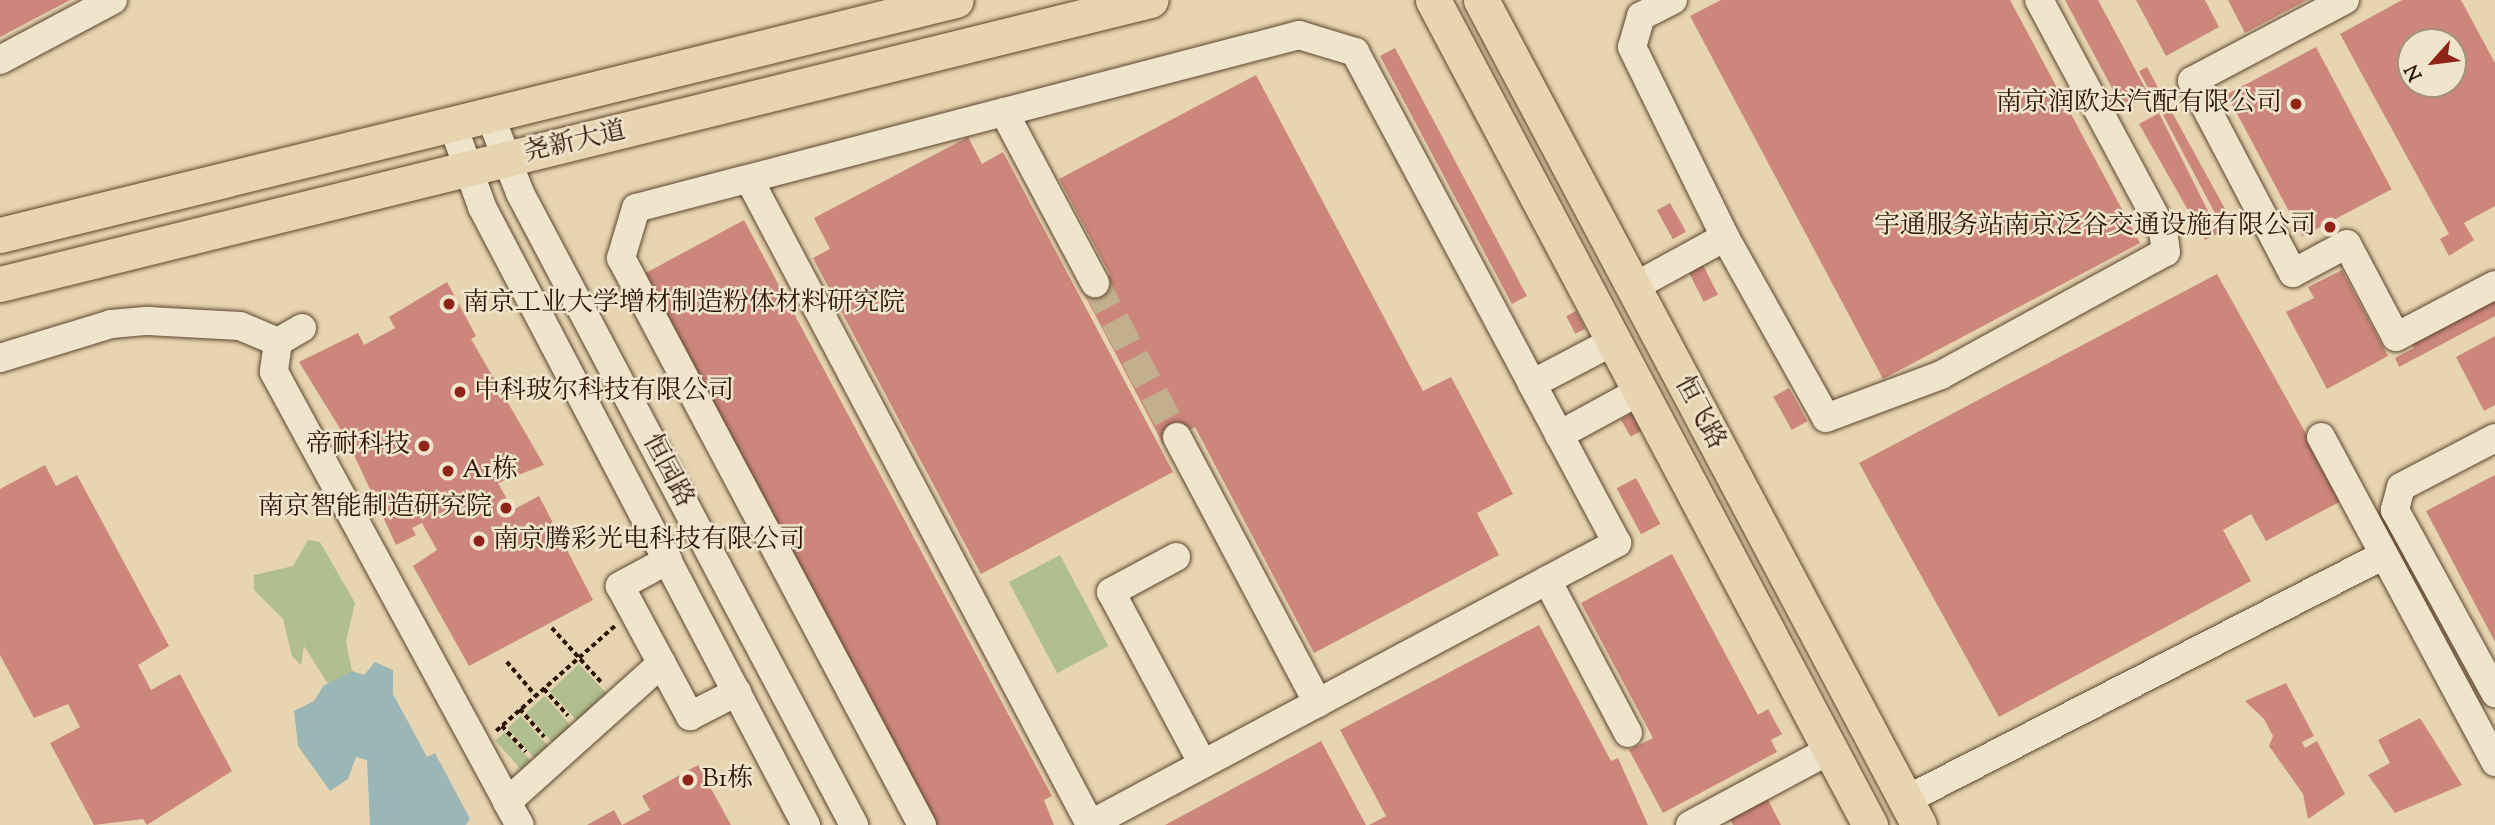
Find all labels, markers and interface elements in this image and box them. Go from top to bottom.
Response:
north arrow [2397,28,2467,98]
text: N [2399,59,2430,85]
place label: 南京润欧达汽配有限公司 [1996,88,2282,120]
marker: 南京润欧达汽配有限公司 [2288,96,2304,112]
street label: 尧新大道 [521,116,629,170]
place label: 宇通服务站南京泛谷交通设施有限公司 [1874,211,2316,243]
marker: 宇通服务站南京泛谷交通设施有限公司 [2322,219,2338,235]
place label: 南京工业大学增材制造粉体材料研究院 [463,288,905,320]
marker: 南京工业大学增材制造粉体材料研究院 [441,296,457,312]
street label: 恒飞路 [1667,371,1731,455]
place label: 中科玻尔科技有限公司 [474,376,734,408]
marker: 中科玻尔科技有限公司 [452,384,468,400]
street label: 恒园路 [635,429,699,513]
place label: 帝耐科技 [306,430,410,462]
marker: 帝耐科技 [416,438,432,454]
place label: A1栋 [462,455,518,487]
marker: A1栋 [440,463,456,479]
place label: 南京智能制造研究院 [258,492,492,524]
marker: 南京智能制造研究院 [498,500,514,516]
place label: 南京腾彩光电科技有限公司 [493,525,805,557]
marker: 南京腾彩光电科技有限公司 [471,533,487,549]
place label: B1栋 [702,764,753,796]
marker: B1栋 [680,772,696,788]

